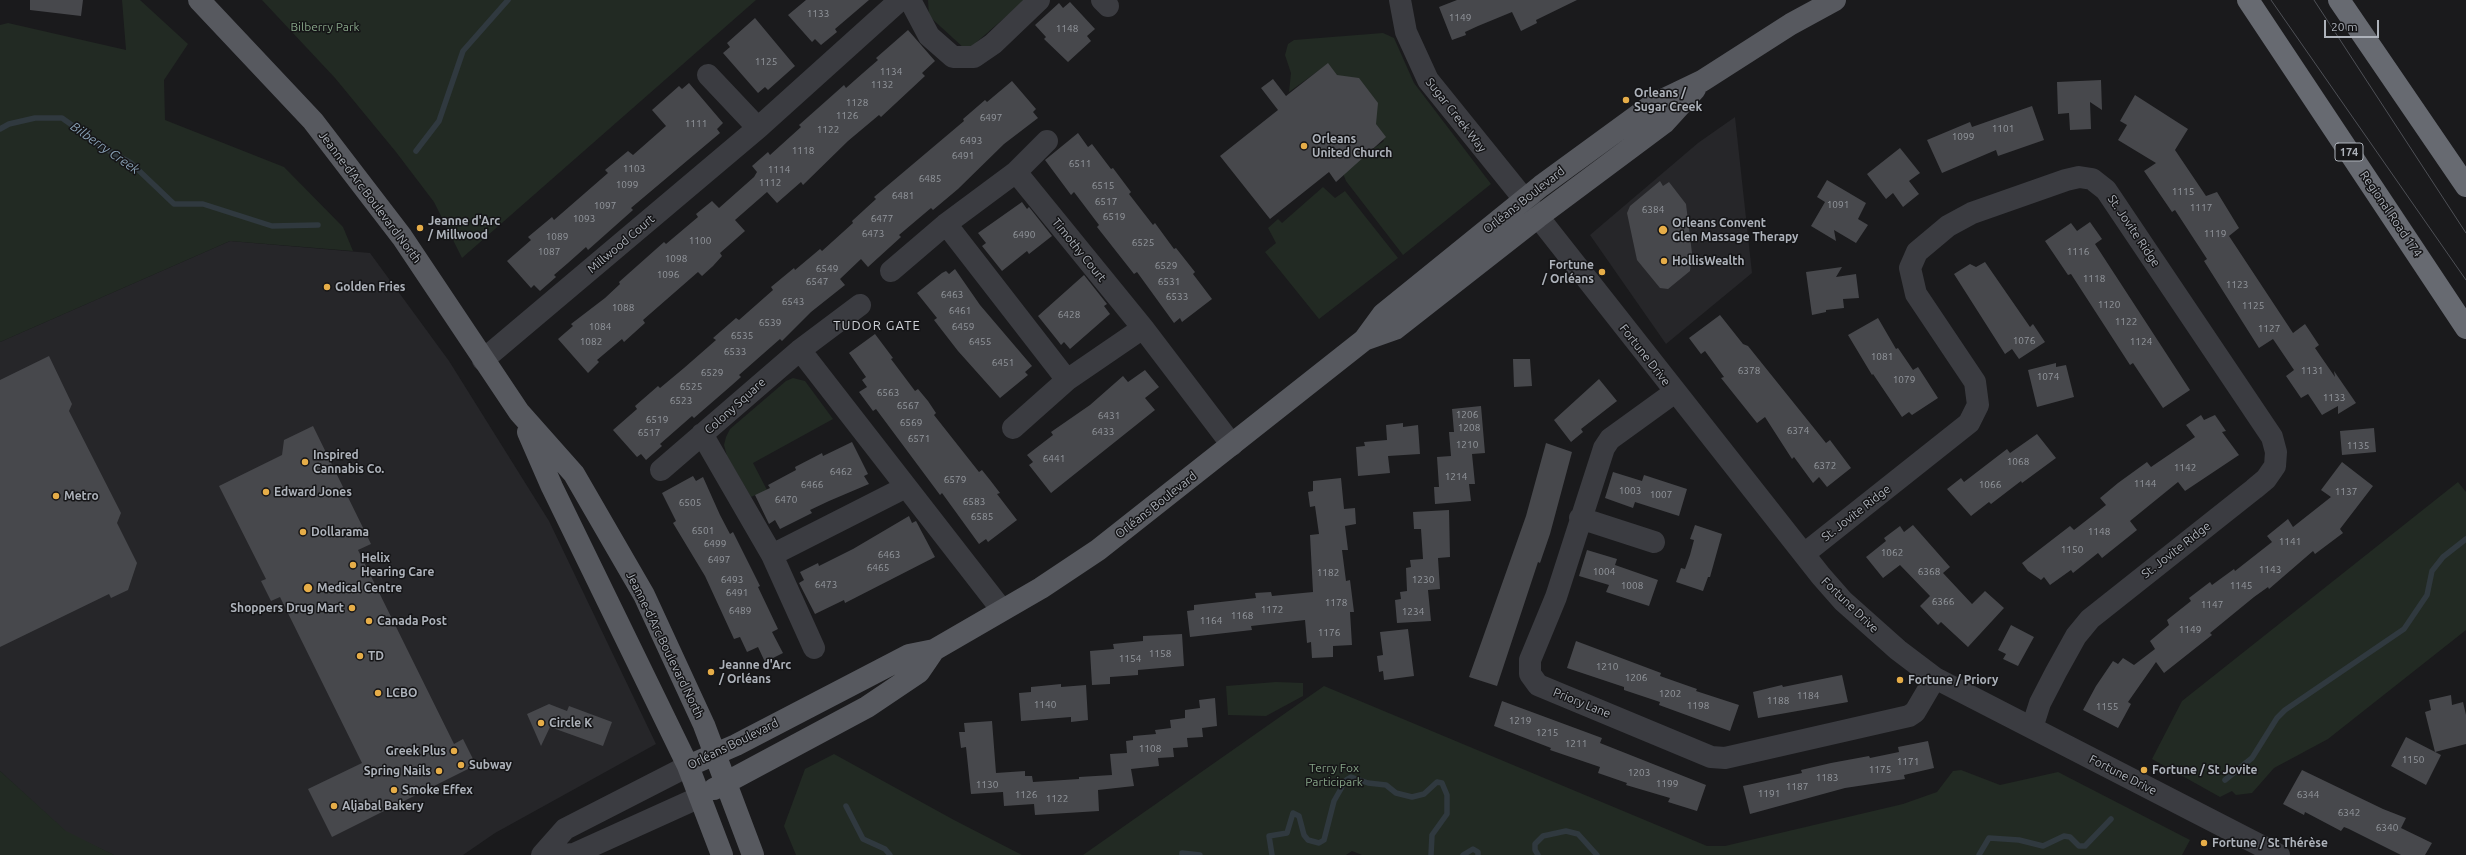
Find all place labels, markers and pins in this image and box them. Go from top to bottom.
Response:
place label: Orleans / Sugar Creek [1634,86,1702,114]
marker: Orleans / Sugar Creek [1621,95,1631,105]
place label: Orleans United Church [1312,132,1392,160]
marker: Orleans United Church [1299,141,1309,151]
place label: Jeanne d'Arc / Millwood [428,214,500,242]
place label: Orleans Convent Glen Massage Therapy [1672,216,1798,244]
marker: Jeanne d'Arc / Millwood [415,223,425,233]
marker: Orleans Convent Glen Massage Therapy [1657,224,1669,236]
place label: HollisWealth [1672,254,1744,268]
marker: HollisWealth [1659,256,1669,266]
place label: Fortune / Orléans [1542,258,1594,286]
marker: Fortune / Orléans [1597,267,1607,277]
place label: Golden Fries [335,280,405,294]
marker: Golden Fries [322,282,332,292]
place label: Inspired Cannabis Co. [313,448,384,476]
marker: Inspired Cannabis Co. [300,457,310,467]
place label: Edward Jones [274,485,352,499]
marker: Edward Jones [261,487,271,497]
place label: Metro [64,489,99,503]
marker: Metro [51,491,61,501]
place label: Dollarama [311,525,369,539]
marker: Dollarama [298,527,308,537]
place label: Helix Hearing Care [361,551,434,579]
marker: Helix Hearing Care [348,560,358,570]
place label: Medical Centre [317,581,402,595]
marker: Medical Centre [302,582,314,594]
place label: Shoppers Drug Mart [230,601,344,615]
marker: Shoppers Drug Mart [347,603,357,613]
place label: Canada Post [377,614,447,628]
marker: Canada Post [364,616,374,626]
place label: TD [368,649,384,663]
marker: TD [355,651,365,661]
place label: Jeanne d'Arc / Orléans [719,658,791,686]
marker: Jeanne d'Arc / Orléans [706,667,716,677]
place label: Fortune / Priory [1908,673,1998,687]
marker: Fortune / Priory [1895,675,1905,685]
place label: LCBO [386,686,417,700]
marker: LCBO [373,688,383,698]
place label: Circle K [549,716,592,730]
marker: Circle K [536,718,546,728]
place label: Greek Plus [386,744,446,758]
marker: Greek Plus [449,746,459,756]
place label: Subway [469,758,512,772]
marker: Subway [456,760,466,770]
place label: Fortune / St Jovite [2152,763,2257,777]
place label: Spring Nails [364,764,431,778]
marker: Fortune / St Jovite [2139,765,2149,775]
marker: Spring Nails [434,766,444,776]
place label: Smoke Effex [402,783,473,797]
marker: Smoke Effex [389,785,399,795]
place label: Aljabal Bakery [342,799,423,813]
marker: Aljabal Bakery [329,801,339,811]
place label: Fortune / St Thérèse [2212,836,2328,850]
marker: Fortune / St Thérèse [2199,838,2209,848]

